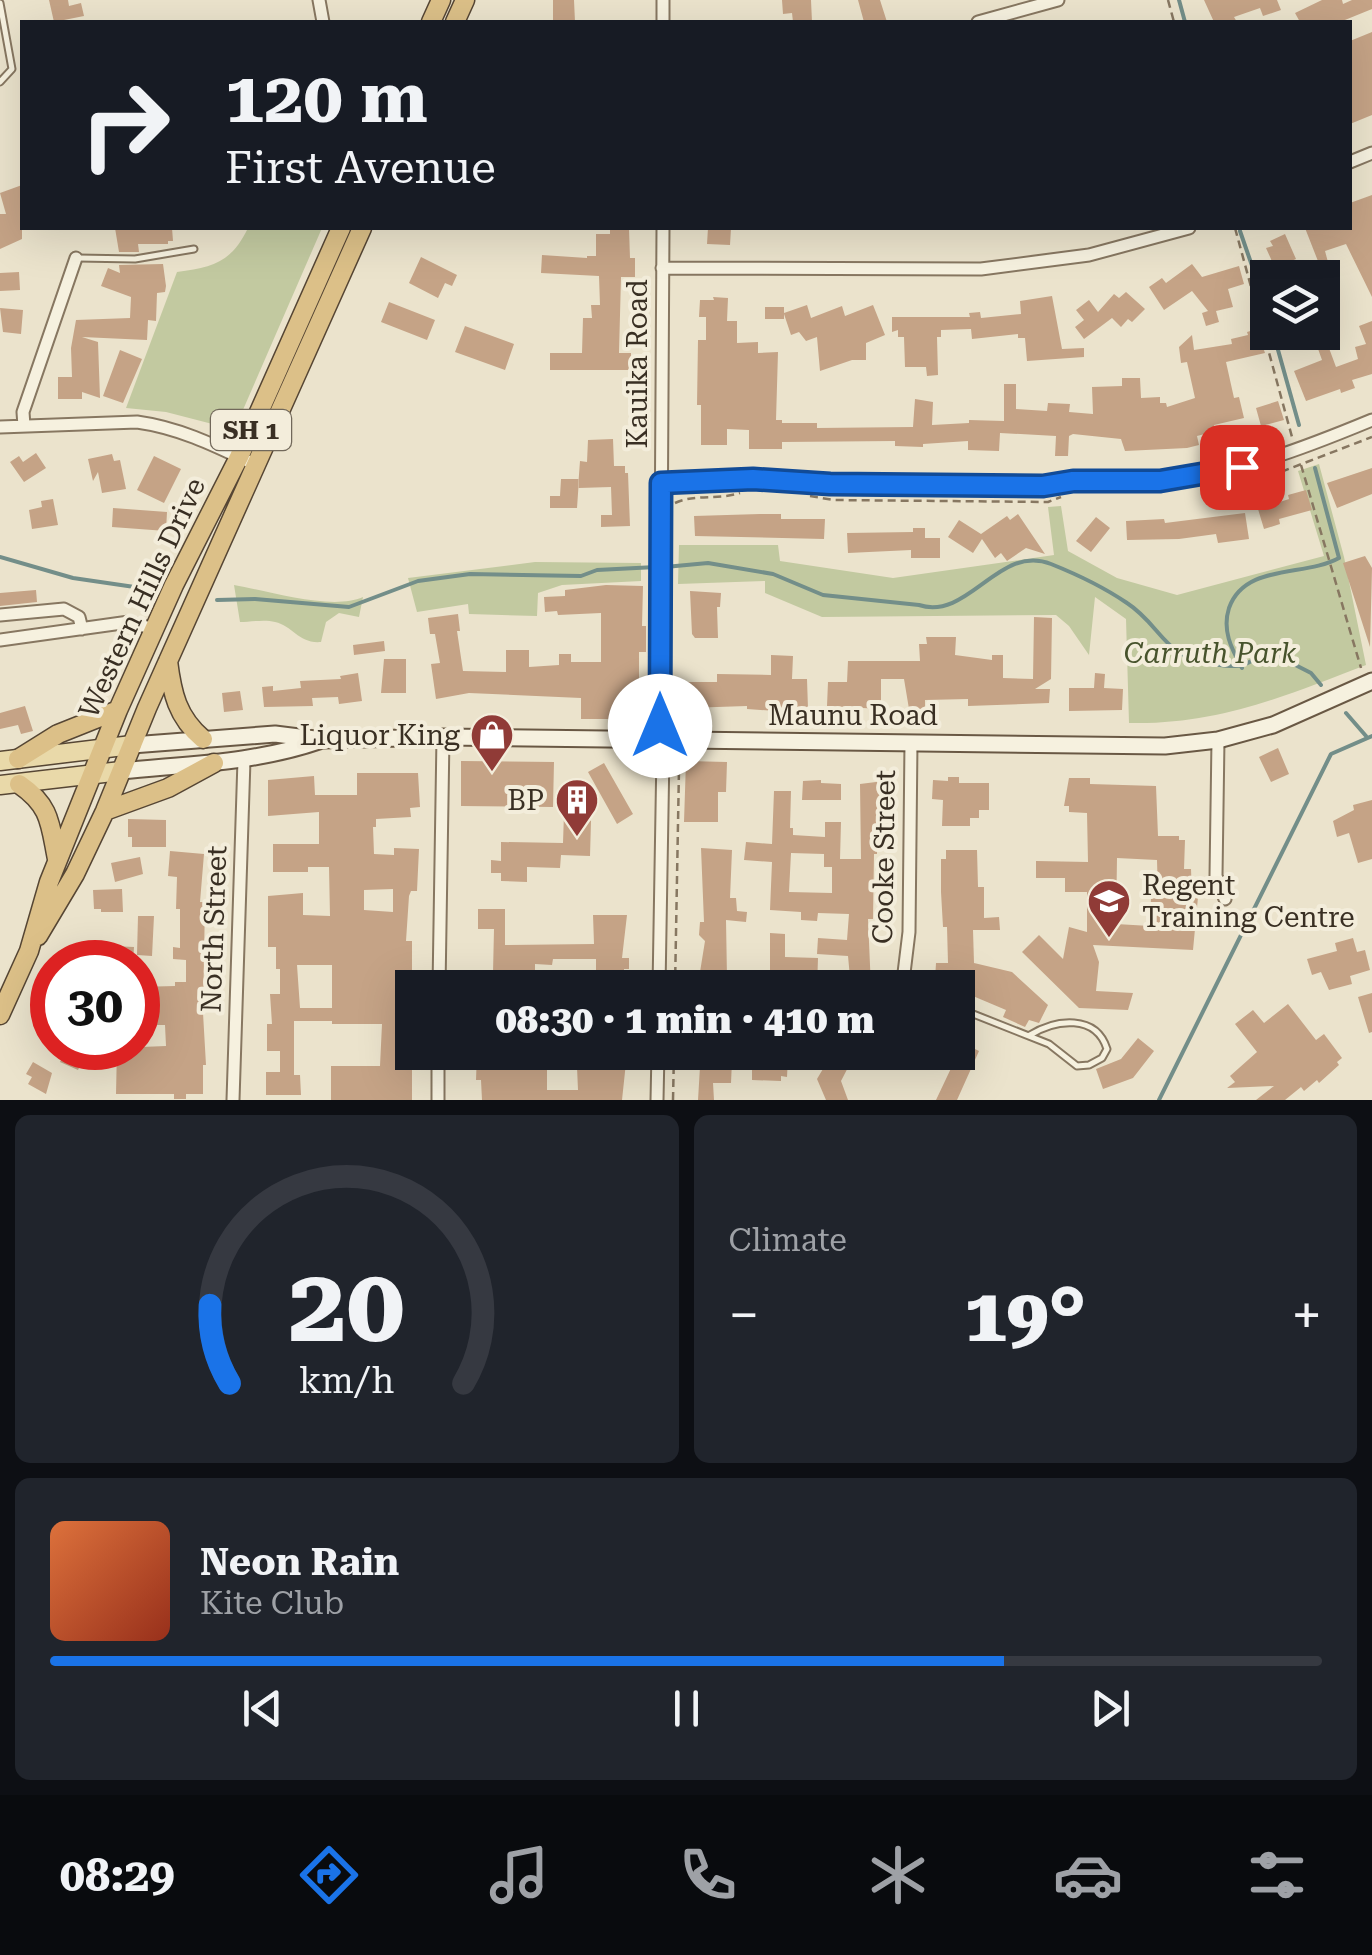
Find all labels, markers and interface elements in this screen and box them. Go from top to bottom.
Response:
text: 120 m [225,57,428,139]
icon: right [60,60,190,190]
text: First Avenue [225,141,496,194]
map controls [1250,260,1340,350]
button: layers [1250,260,1340,350]
street label: Kauika Road [621,279,654,449]
road number: SH 1 [211,410,291,450]
pin [1200,425,1285,510]
icon: arrive [1215,440,1270,495]
street label: Western Hills Drive [72,473,212,723]
park label: Carruth Park [1124,637,1297,670]
position arrow [608,674,712,778]
street label: Maunu Road [768,699,938,732]
shop icon: Liquor King [469,712,515,773]
place label: Liquor King [299,719,460,752]
street label: Cooke Street [866,770,902,944]
building icon: BP [554,777,600,838]
place label: BP [507,784,544,817]
street label: North Street [195,845,233,1013]
place label: Regent Training Centre [1142,869,1355,934]
school or university icon: Regent Training Centre [1086,878,1132,939]
speed limit sign: 30 [30,940,160,1070]
text: 08:30 · 1 min · 410 m [495,998,875,1042]
text: Climate [729,1221,847,1259]
text: 20 [289,1245,405,1366]
text: 19° [964,1271,1086,1359]
text: − [729,1283,759,1347]
text: + [1291,1283,1322,1347]
text: km/h [299,1360,395,1402]
text: Neon Rain [200,1540,399,1584]
text: Kite Club [200,1584,344,1622]
icon: previous [235,1681,290,1736]
icon: pause [659,1681,714,1736]
icon: next [1083,1681,1138,1736]
icon: directions [294,1840,364,1910]
icon: music [484,1840,554,1910]
icon: phone [673,1840,743,1910]
icon: climate [863,1840,933,1910]
icon: car [1053,1840,1123,1910]
icon: filters [1242,1840,1312,1910]
text: 08:29 [60,1849,175,1902]

